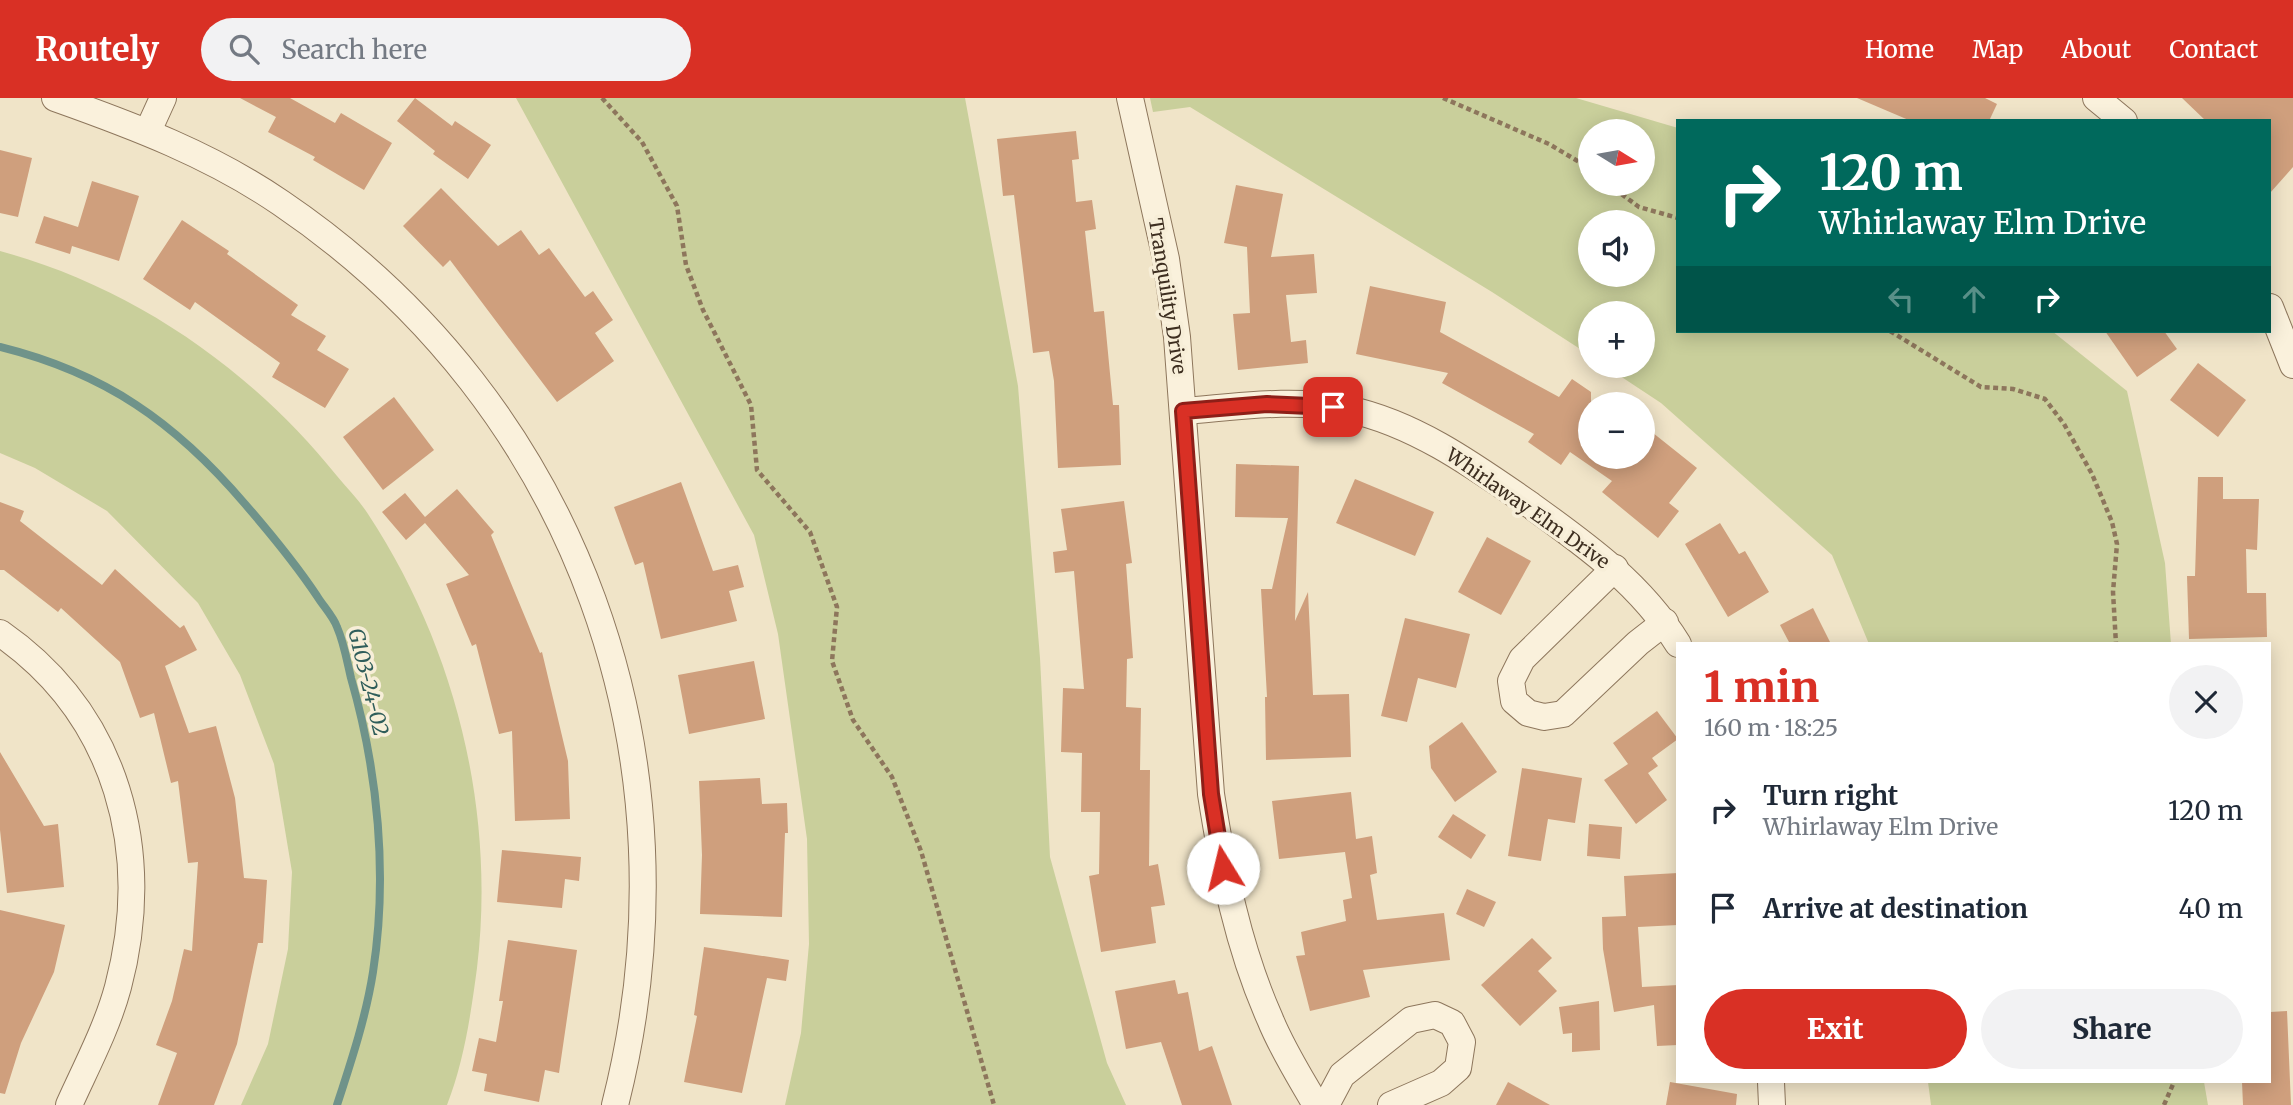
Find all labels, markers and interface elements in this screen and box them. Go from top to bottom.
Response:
search box [201,18,691,81]
text: Routely [35,29,159,70]
icon: search [225,30,263,68]
text: Search here [281,33,427,66]
text: Home [1865,34,1934,65]
text: Map [1972,34,2023,65]
text: About [2061,34,2131,65]
text: Contact [2169,34,2258,65]
north arrow [1578,119,1656,196]
map controls [1578,119,1655,469]
text: 120 m [1819,142,1963,203]
icon: right [1704,147,1795,238]
text: Whirlaway Elm Drive [1819,203,2146,243]
button: sound [1578,210,1655,287]
street label: Tranquility Drive [1144,216,1192,376]
icon: left [1882,280,1920,318]
icon: ahead [1955,280,1993,318]
icon: right [2028,280,2066,318]
button: + [1578,301,1655,378]
pin [1303,377,1363,437]
icon: arrive [1314,388,1352,426]
button: − [1578,392,1655,469]
street label: Whirlaway Elm Drive [1441,442,1615,574]
water label: G103-24-02 [342,626,395,738]
text: 1 min [1704,661,1819,713]
button: close [2169,665,2243,739]
text: 160 m · 18:25 [1704,713,1838,742]
text: Turn right [1763,779,1898,812]
icon: right [1704,791,1742,829]
text: 120 m [2168,794,2243,827]
text: Whirlaway Elm Drive [1763,812,1998,841]
position arrow [1186,831,1260,905]
icon: arrive [1704,889,1742,927]
text: Arrive at destination [1763,892,2028,925]
text: 40 m [2179,892,2243,925]
button: Exit [1704,989,1967,1069]
button: Share [1981,989,2243,1069]

